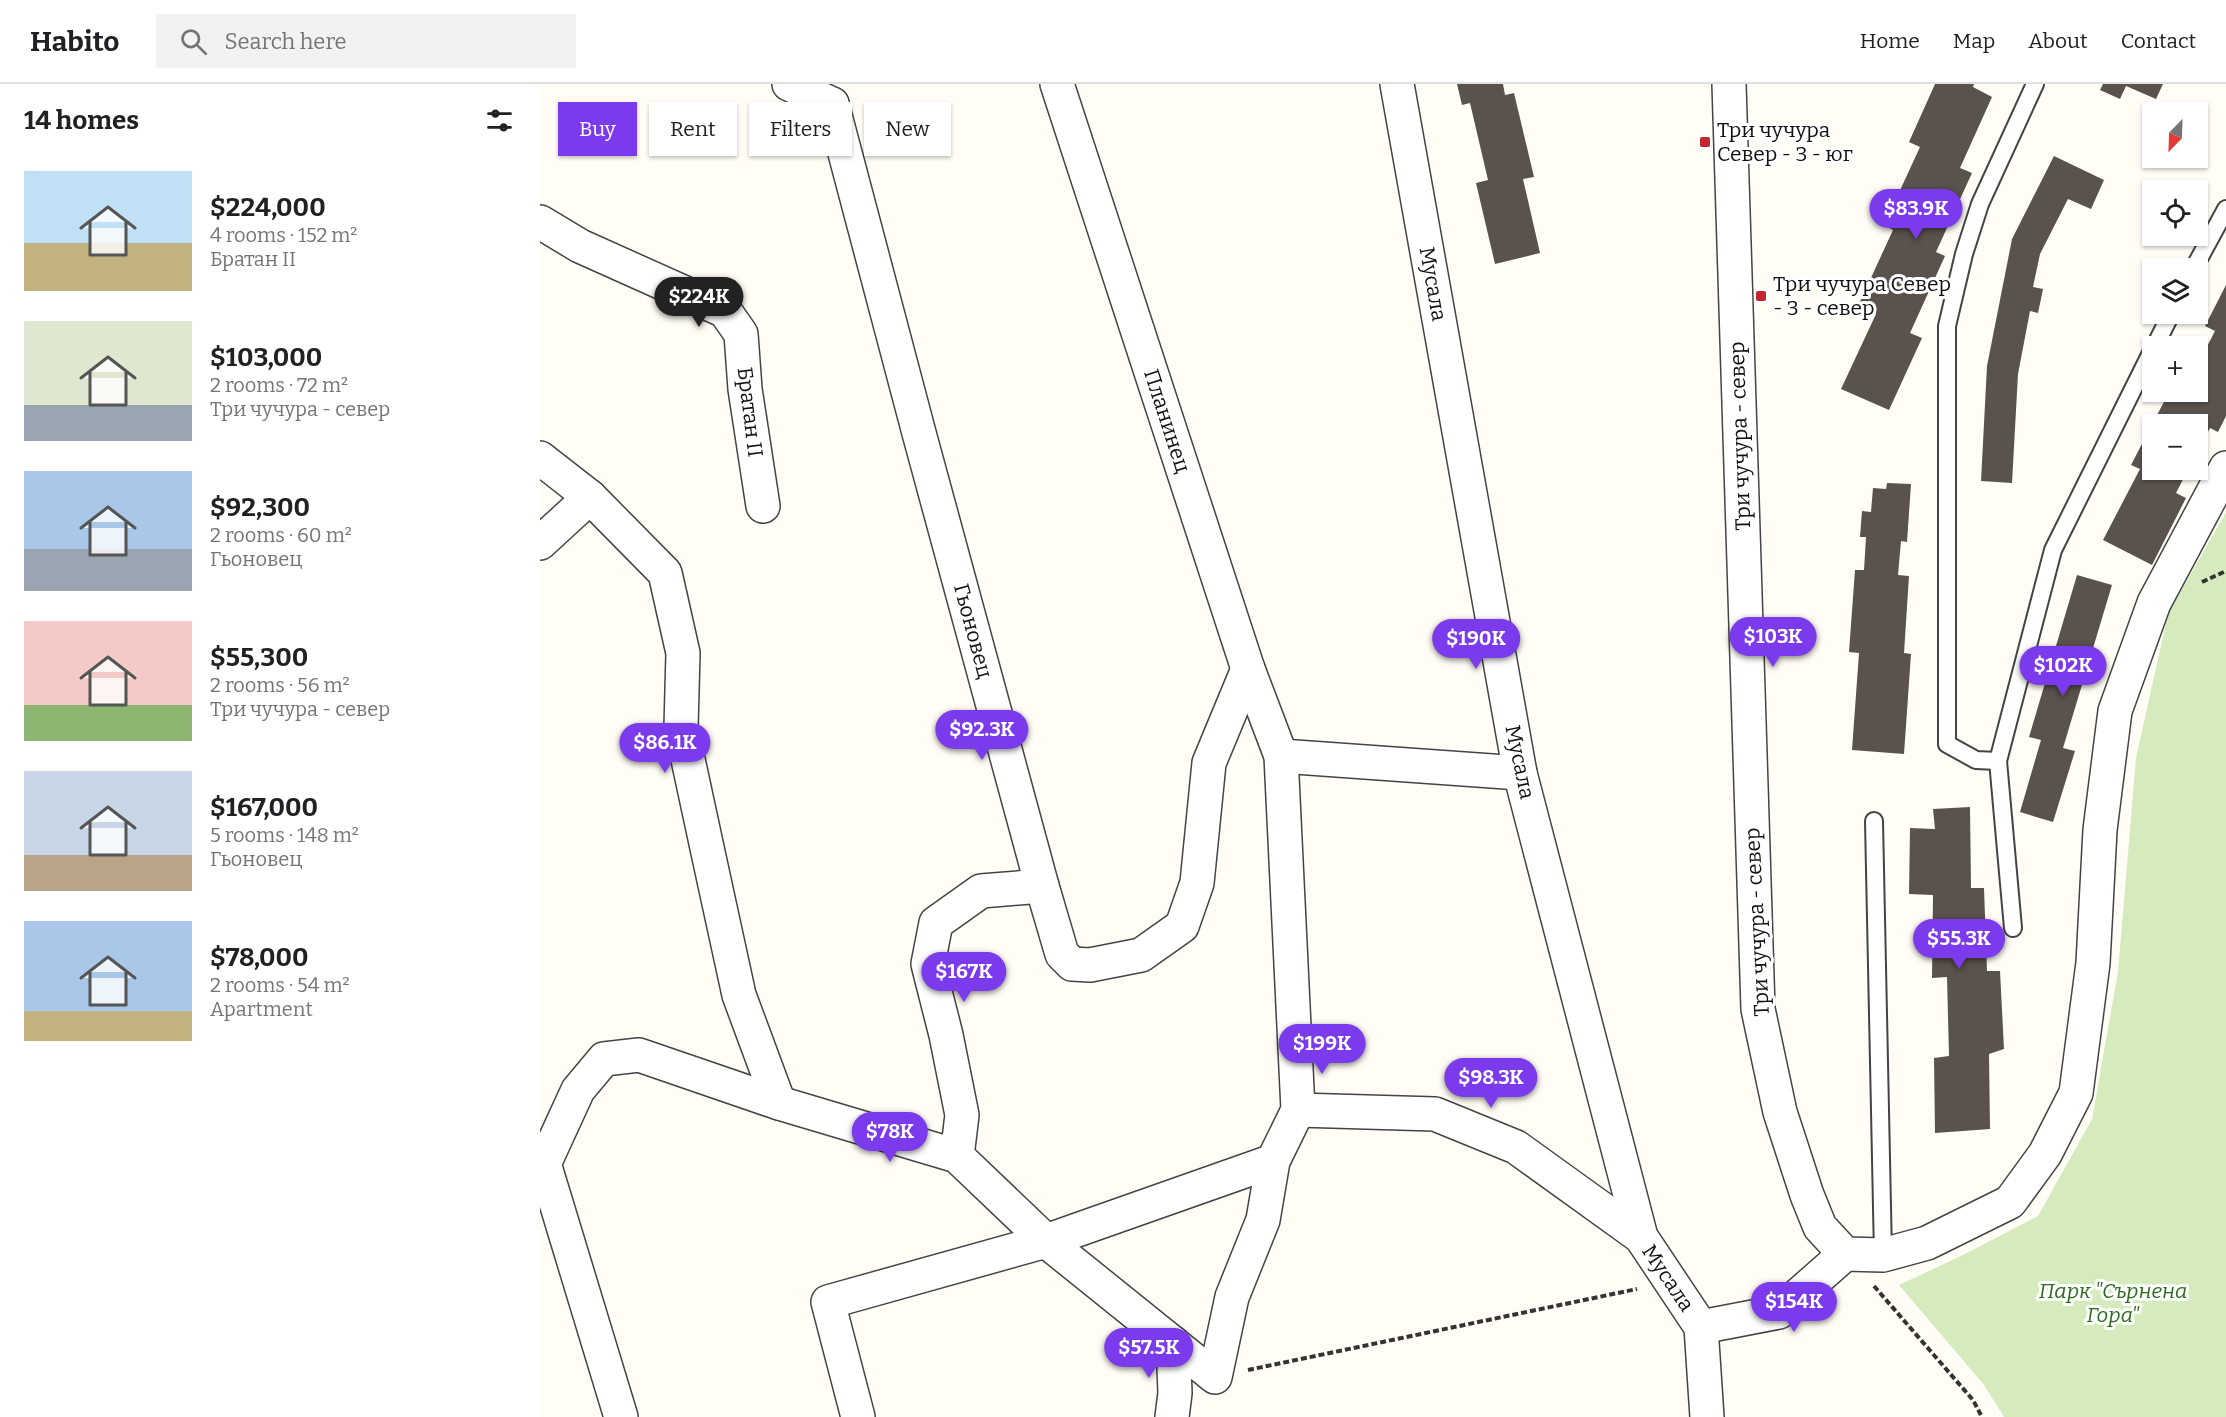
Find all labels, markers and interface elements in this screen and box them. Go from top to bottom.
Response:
search box [156,14,576,68]
text: Habito [30,25,120,58]
icon: search [177,25,210,58]
text: Search here [225,28,347,55]
text: Home [1860,28,1920,54]
text: Map [1953,28,1995,54]
text: About [2028,28,2088,54]
text: Contact [2121,28,2196,54]
chip: Buy [558,102,637,156]
chip: Rent [649,102,737,156]
chip: Filters [749,102,852,156]
chip: New [864,102,951,156]
north arrow [2142,102,2208,168]
map controls [2142,102,2208,480]
icon: filters [483,104,516,137]
text: 14 homes [24,105,139,136]
place label: Три чучура Север - 3 - юг [1717,117,1853,167]
marker: Три чучура Север - 3 - юг [1698,135,1712,149]
button: locate [2142,180,2208,246]
pin: $83.9K [1867,189,1965,240]
text: $224,000 [210,192,326,223]
icon: home [72,195,144,267]
text: $83.9K [1883,196,1949,220]
text: 4 rooms · 152 m² [210,223,357,247]
street label: Мусала [1414,245,1452,324]
text: Братан ІІ [210,247,296,271]
button: layers [2142,258,2208,324]
place label: Три чучура Север - 3 - север [1773,271,1951,321]
pin: $224K [657,277,741,328]
text: $224K [668,284,730,308]
marker: Три чучура Север - 3 - север [1754,289,1768,303]
button: + [2142,336,2208,402]
street label: Три чучура - север [1724,341,1756,531]
text: $103,000 [210,342,322,373]
icon: home [72,345,144,417]
street label: Братан ІІ [732,366,768,458]
street label: Планинец [1138,366,1196,476]
text: 2 rooms · 72 m² [210,373,348,397]
text: Три чучура - север [210,397,390,421]
button: − [2142,414,2208,480]
text: $92,300 [210,492,310,523]
icon: home [72,495,144,567]
text: 2 rooms · 60 m² [210,523,352,547]
text: Гьоновец [210,547,302,571]
street label: Гьоновец [948,581,998,681]
pin: $103K [1731,617,1815,668]
pin: $190K [1434,619,1518,670]
text: $103K [1744,624,1802,648]
text: $190K [1446,626,1506,650]
text: $55,300 [210,642,308,673]
icon: home [72,645,144,717]
pin: $102K [2021,646,2105,697]
text: $102K [2034,653,2093,677]
text: 2 rooms · 56 m² [210,673,350,697]
text: Три чучура - север [210,697,390,721]
pin: $92.3K [933,710,1031,761]
text: $92.3K [949,717,1015,741]
pin: $86.1K [616,723,714,774]
street label: Мусала [1499,723,1541,802]
text: $86.1K [633,730,697,754]
text: $167,000 [210,792,318,823]
icon: home [72,795,144,867]
text: 5 rooms · 148 m² [210,823,359,847]
street label: Три чучура - север [1739,827,1775,1017]
text: Гьоновец [210,847,302,871]
pin: $55.3K [1910,919,2008,970]
text: $55.3K [1927,926,1991,950]
text: $78,000 [210,942,309,973]
icon: home [72,945,144,1017]
pin: $167K [922,952,1006,1003]
text: $167K [935,959,993,983]
text: 2 rooms · 54 m² [210,973,350,997]
text: Apartment [210,997,313,1021]
pin: $199K [1280,1024,1364,1075]
text: $199K [1293,1031,1351,1055]
pin: $98.3K [1442,1058,1540,1109]
text: $98.3K [1458,1065,1524,1089]
pin: $78K [854,1112,926,1163]
text: $78K [866,1119,914,1143]
street label: Мусала [1636,1240,1700,1317]
park label: Парк "Сърнена Гора" [2039,1278,2187,1328]
pin: $154K [1752,1282,1836,1333]
text: $154K [1765,1289,1823,1313]
pin: $57.5K [1100,1328,1198,1379]
text: $57.5K [1118,1335,1180,1359]

